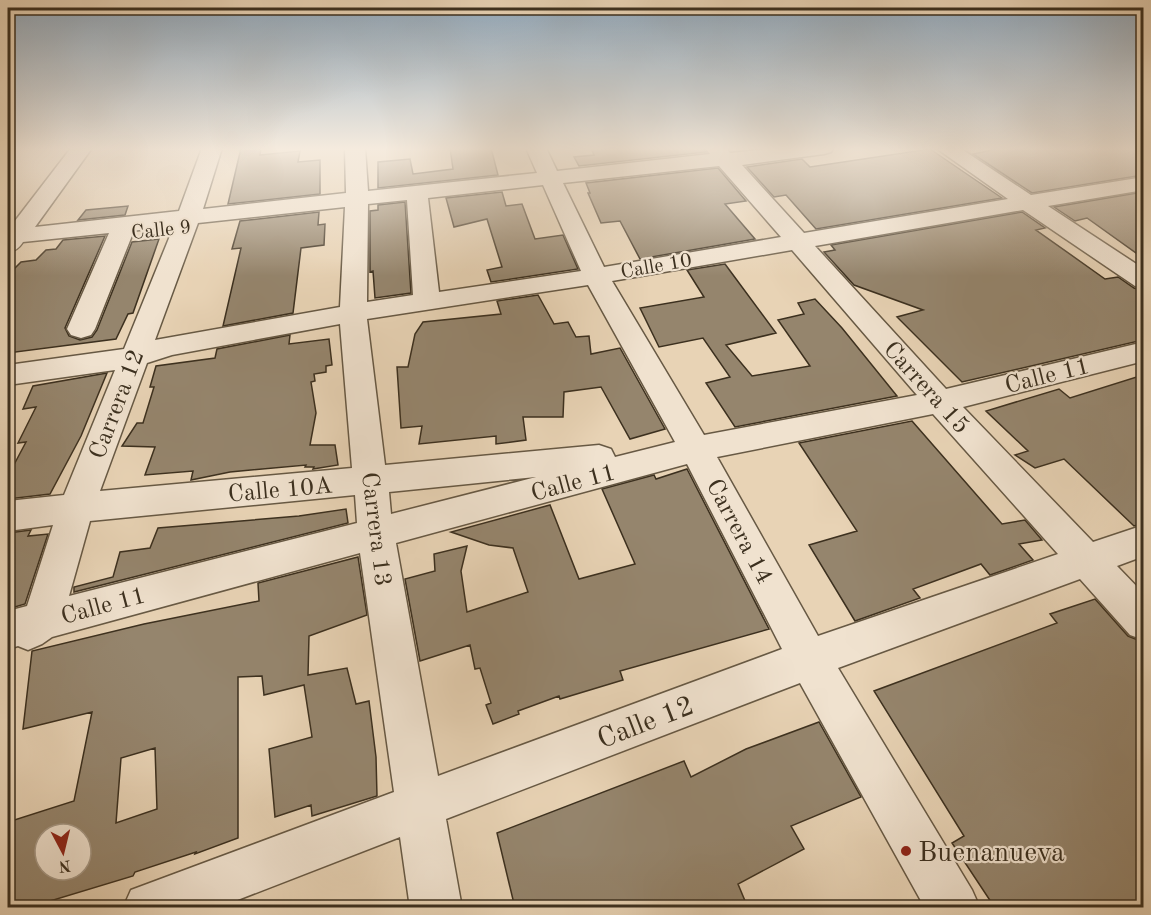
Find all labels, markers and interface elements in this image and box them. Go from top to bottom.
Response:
street label: Calle 9 [130,218,192,244]
street label: Calle 10 [619,251,694,283]
street label: Carrera 15 [878,338,973,439]
street label: Carrera 12 [86,347,150,463]
street label: Calle 11 [1003,355,1092,399]
street label: Calle 11 [529,461,618,507]
street label: Carrera 13 [356,471,394,588]
street label: Calle 10A [227,474,333,508]
street label: Carrera 14 [701,476,776,588]
street label: Calle 11 [59,584,148,630]
street label: Calle 12 [594,693,698,755]
north arrow [33,822,93,882]
place label: Buenanueva [918,840,1065,868]
marker: Buenanueva [899,844,913,858]
text: N [57,856,72,874]

